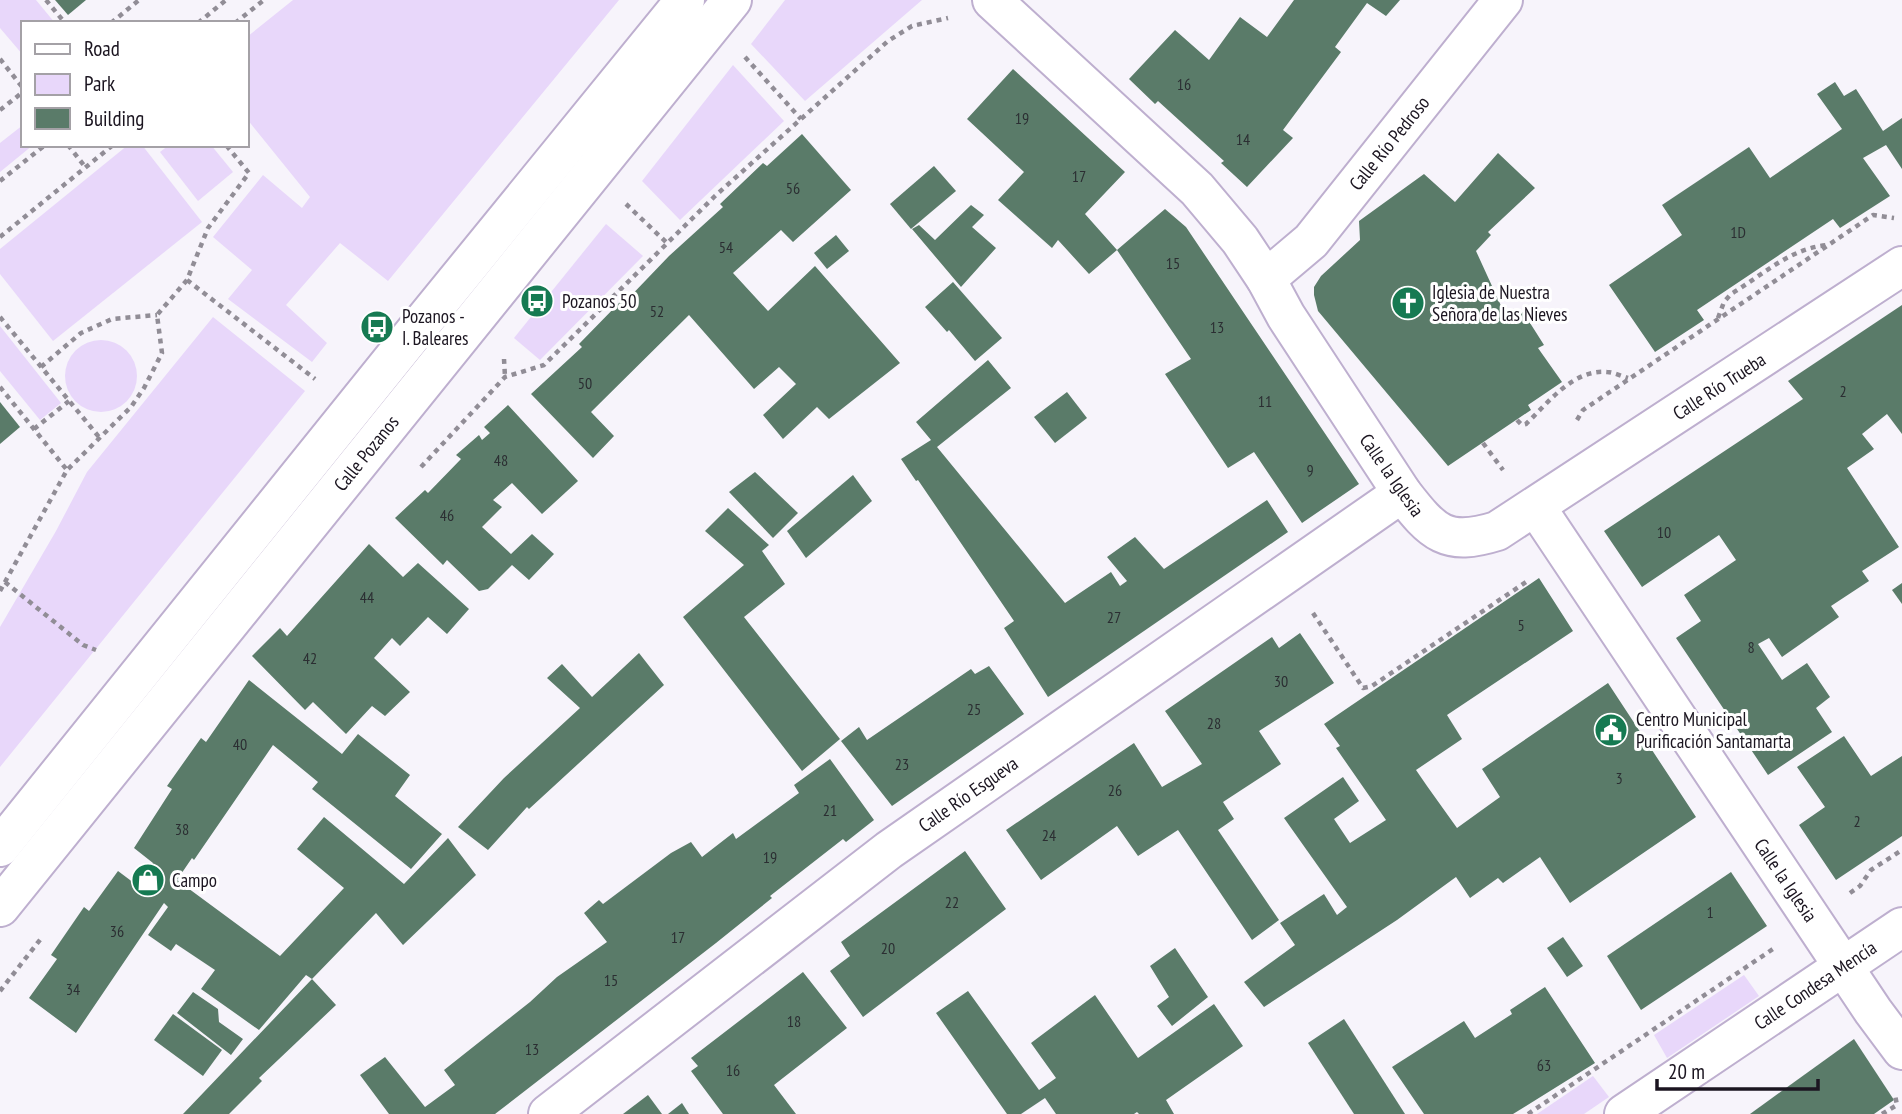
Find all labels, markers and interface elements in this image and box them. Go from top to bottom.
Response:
legend [21,21,248,147]
text: Road [84,35,120,62]
text: Park [84,70,115,97]
house number: 16 [1177,74,1191,94]
street label: Calle Río Pedroso [1344,91,1434,195]
text: Building [84,105,144,132]
house number: 19 [1015,108,1029,128]
house number: 14 [1236,129,1250,149]
house number: 17 [1072,166,1086,186]
house number: 56 [786,178,800,198]
house number: 1D [1730,222,1746,242]
house number: 54 [719,237,733,257]
house number: 15 [1166,253,1180,273]
place label: Iglesia de Nuestra Señora de las Nieves [1432,280,1567,326]
bus stop icon: Pozanos 50 [518,282,556,320]
church icon: Iglesia de Nuestra Señora de las Nieves [1389,284,1427,322]
place label: Pozanos 50 [562,289,637,313]
house number: 52 [650,301,664,321]
place label: Pozanos - I. Baleares [402,304,468,350]
bus stop icon: Pozanos - I. Baleares [358,308,396,346]
house number: 13 [1210,317,1224,337]
street label: Calle Río Trueba [1668,347,1770,425]
house number: 50 [578,373,592,393]
house number: 2 [1839,381,1847,401]
house number: 11 [1258,391,1272,411]
street label: Calle Pozanos [328,410,404,496]
street label: Calle la Iglesia [1355,429,1429,521]
house number: 48 [494,450,508,470]
house number: 9 [1306,460,1314,480]
house number: 46 [440,505,454,525]
house number: 10 [1657,522,1671,542]
house number: 44 [360,587,374,607]
house number: 27 [1107,607,1121,627]
house number: 5 [1517,615,1525,635]
house number: 8 [1747,637,1755,657]
house number: 42 [303,648,317,668]
house number: 30 [1274,671,1288,691]
house number: 25 [967,699,981,719]
place label: Centro Municipal Purificación Santamarta [1636,707,1791,753]
public building icon: Centro Municipal Purificación Santamarta [1592,711,1630,749]
house number: 28 [1207,713,1221,733]
house number: 40 [233,734,247,754]
street label: Calle Río Esgueva [914,751,1022,837]
house number: 23 [895,754,909,774]
house number: 3 [1615,768,1623,788]
house number: 26 [1108,780,1122,800]
house number: 21 [823,800,837,820]
house number: 2 [1853,811,1861,831]
house number: 38 [175,819,189,839]
house number: 24 [1042,825,1056,845]
street label: Calle la Iglesia [1749,834,1823,926]
house number: 19 [763,847,777,867]
shop icon: Campo [129,861,167,899]
place label: Campo [172,868,217,892]
house number: 22 [945,892,959,912]
house number: 1 [1706,902,1714,922]
house number: 36 [110,921,124,941]
house number: 17 [671,927,685,947]
street label: Calle Condesa Mencía [1749,935,1881,1035]
house number: 20 [881,938,895,958]
house number: 15 [604,970,618,990]
house number: 34 [66,979,80,999]
house number: 18 [787,1011,801,1031]
house number: 13 [525,1039,539,1059]
scale bar [1657,1048,1818,1092]
house number: 63 [1537,1055,1551,1075]
text: 20 m [1668,1058,1705,1085]
house number: 16 [726,1060,740,1080]

